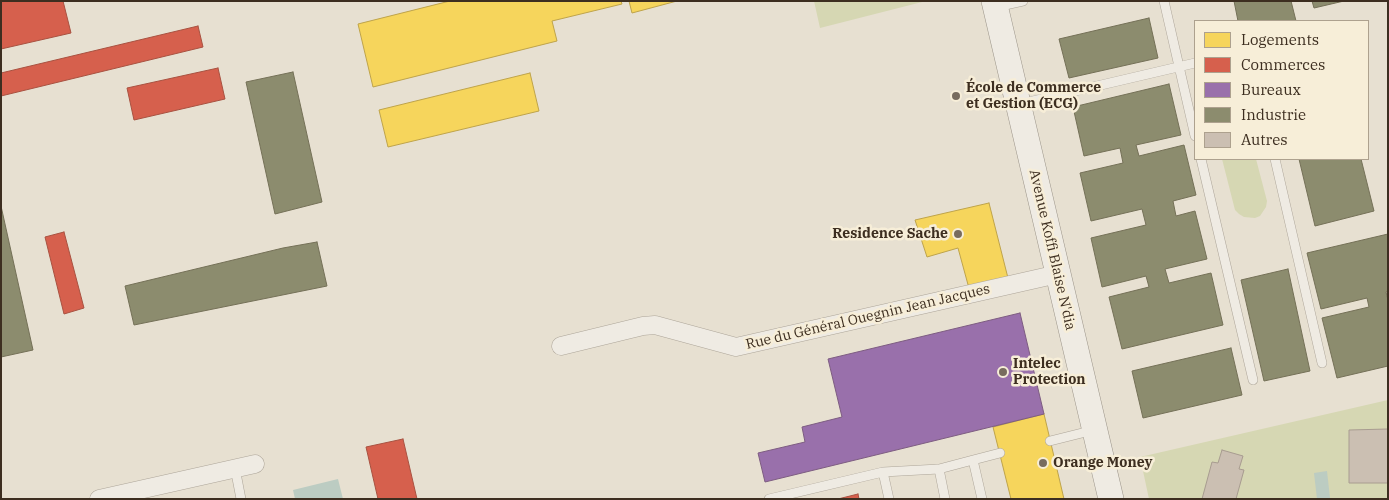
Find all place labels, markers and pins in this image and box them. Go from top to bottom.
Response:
place label: École de Commerce et Gestion (ECG) [966,80,1101,112]
marker: École de Commerce et Gestion (ECG) [950,90,962,102]
place label: Residence Sache [832,226,948,242]
marker: Residence Sache [952,228,964,240]
place label: Intelec Protection [1013,356,1086,388]
marker: Intelec Protection [997,366,1009,378]
place label: Orange Money [1053,455,1153,471]
marker: Orange Money [1037,457,1049,469]

